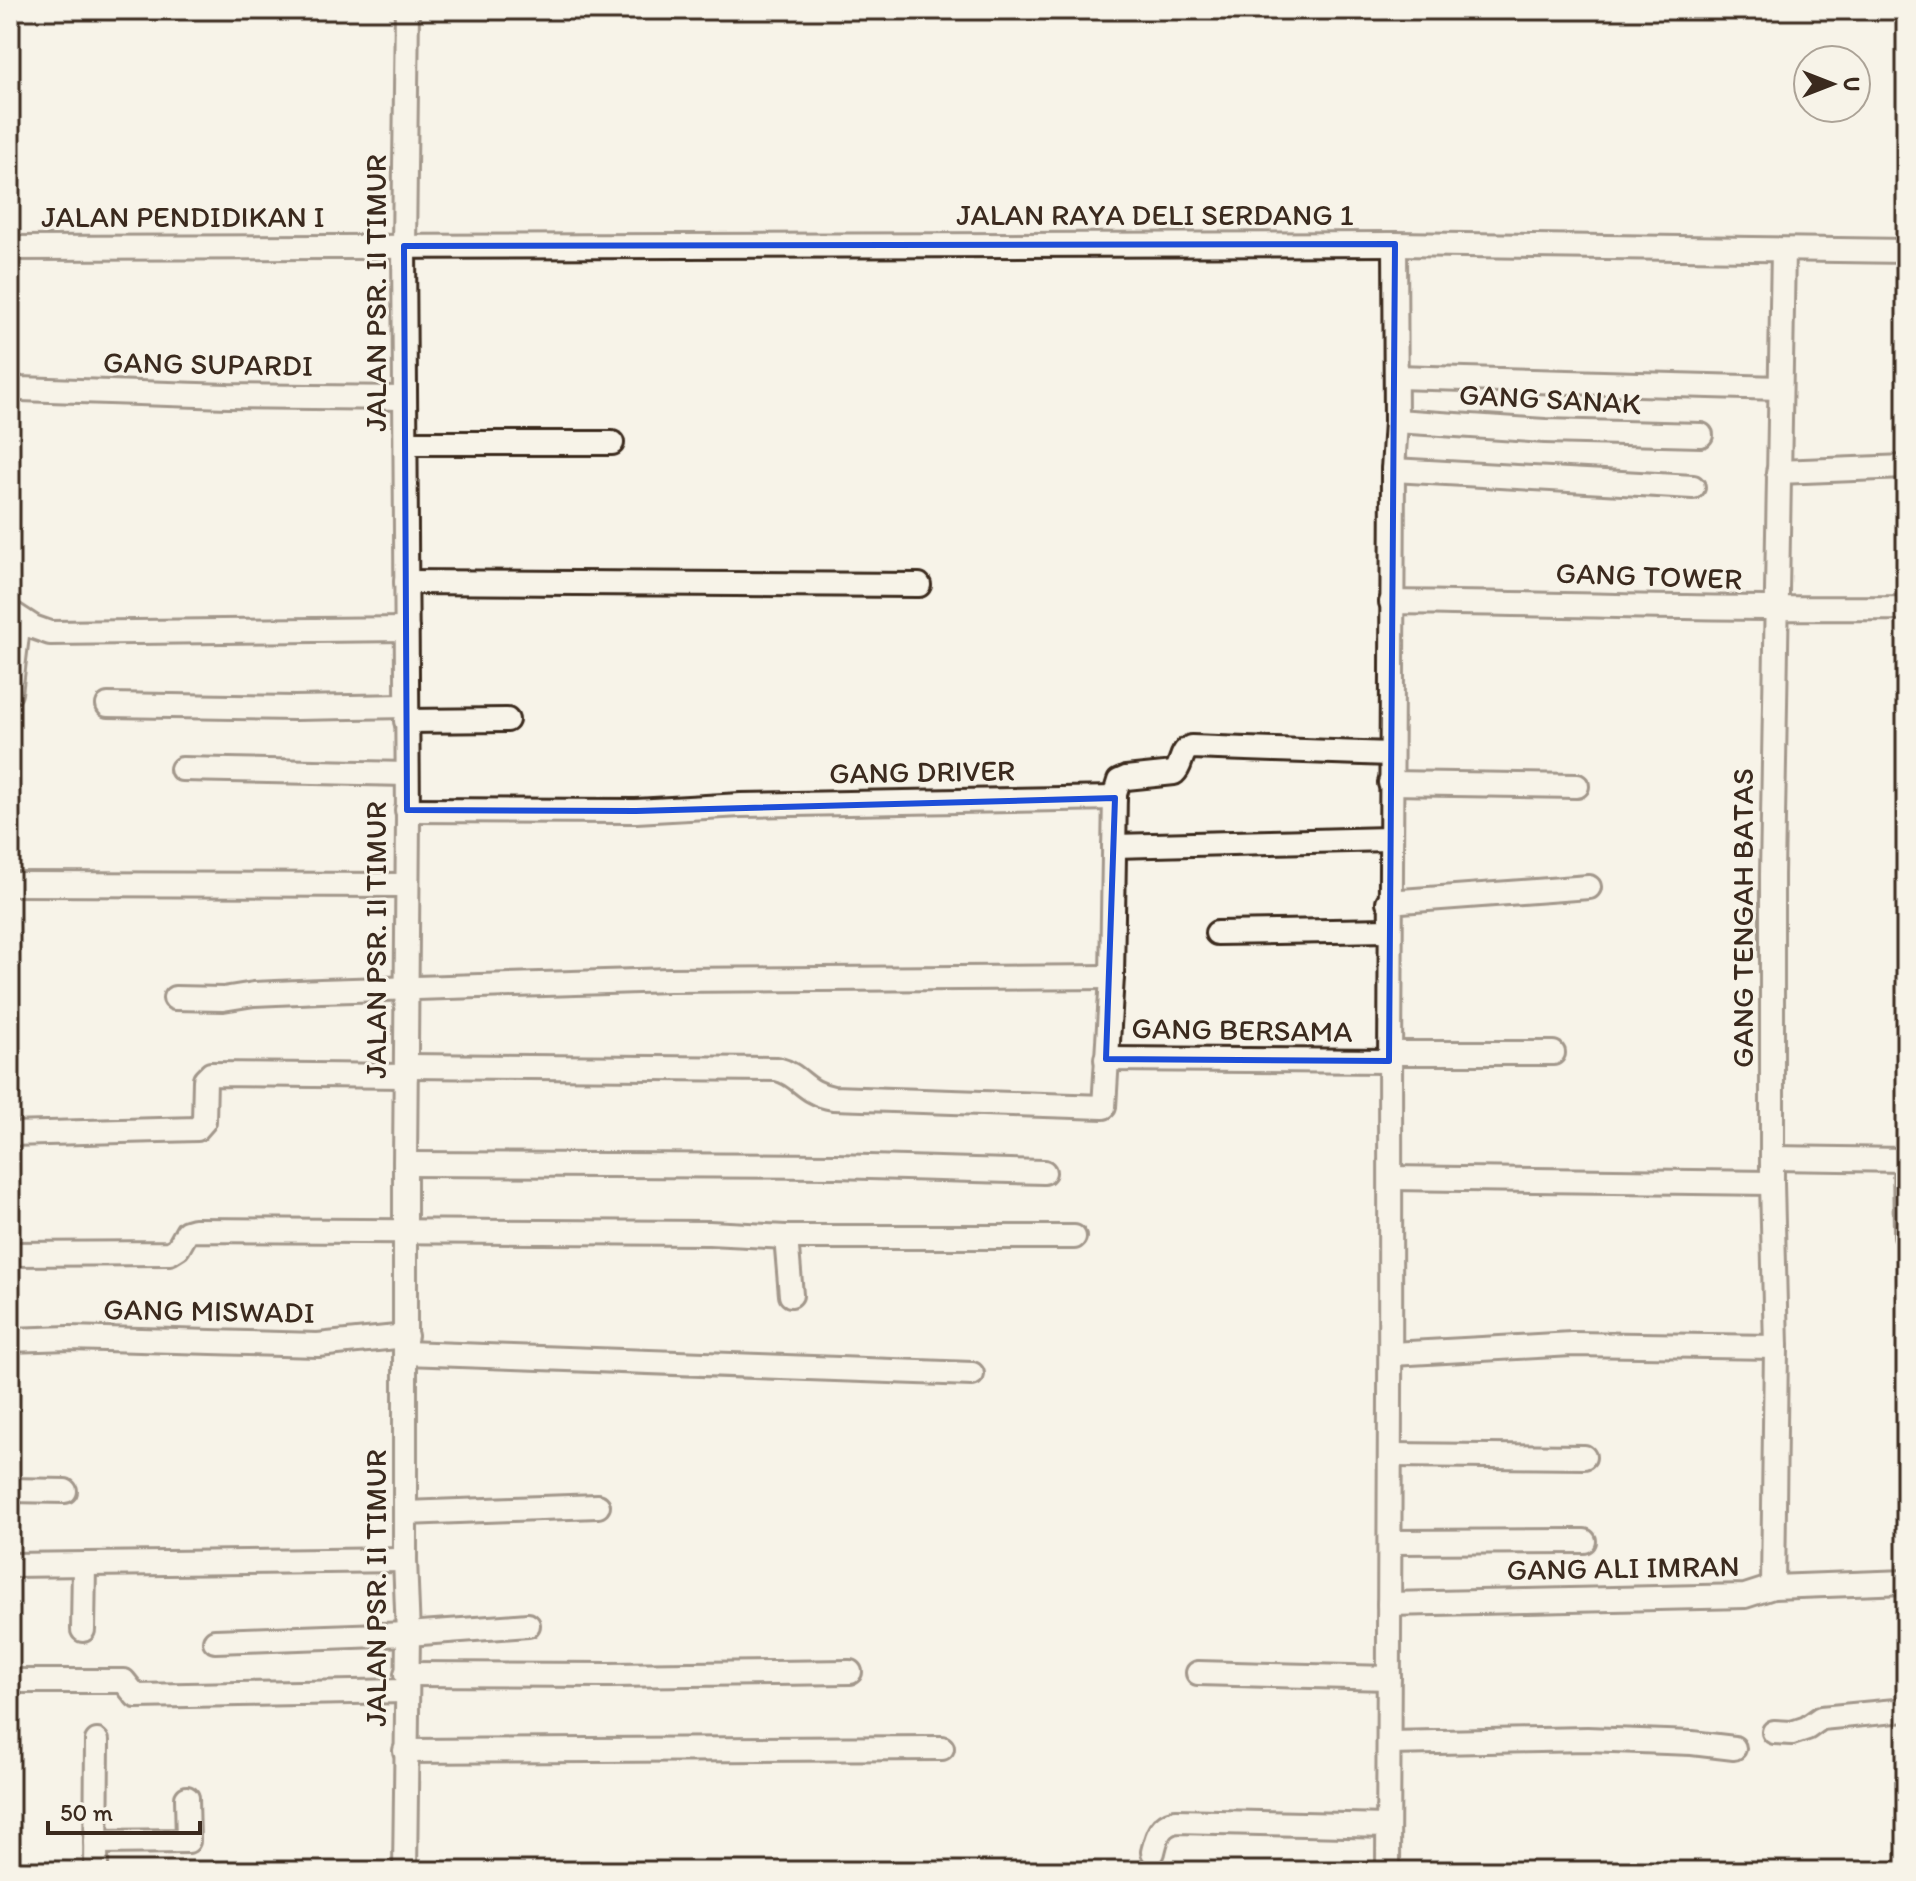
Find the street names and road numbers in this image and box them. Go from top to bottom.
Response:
street label: JALAN PSR. II TIMUR [357,154,394,432]
street label: JALAN RAYA DELI SERDANG 1 [956,196,1354,233]
street label: JALAN PENDIDIKAN I [41,198,325,235]
street label: GANG SUPARDI [103,343,313,384]
street label: GANG SANAK [1458,375,1642,422]
street label: GANG TOWER [1555,554,1743,597]
street label: GANG DRIVER [829,751,1015,792]
street label: GANG TENGAH BATAS [1724,768,1761,1068]
street label: JALAN PSR. II TIMUR [357,801,394,1079]
street label: GANG BERSAMA [1131,1009,1353,1050]
street label: GANG MISWADI [103,1290,315,1331]
street label: JALAN PSR. II TIMUR [357,1449,394,1727]
street label: GANG ALI IMRAN [1506,1547,1740,1588]

